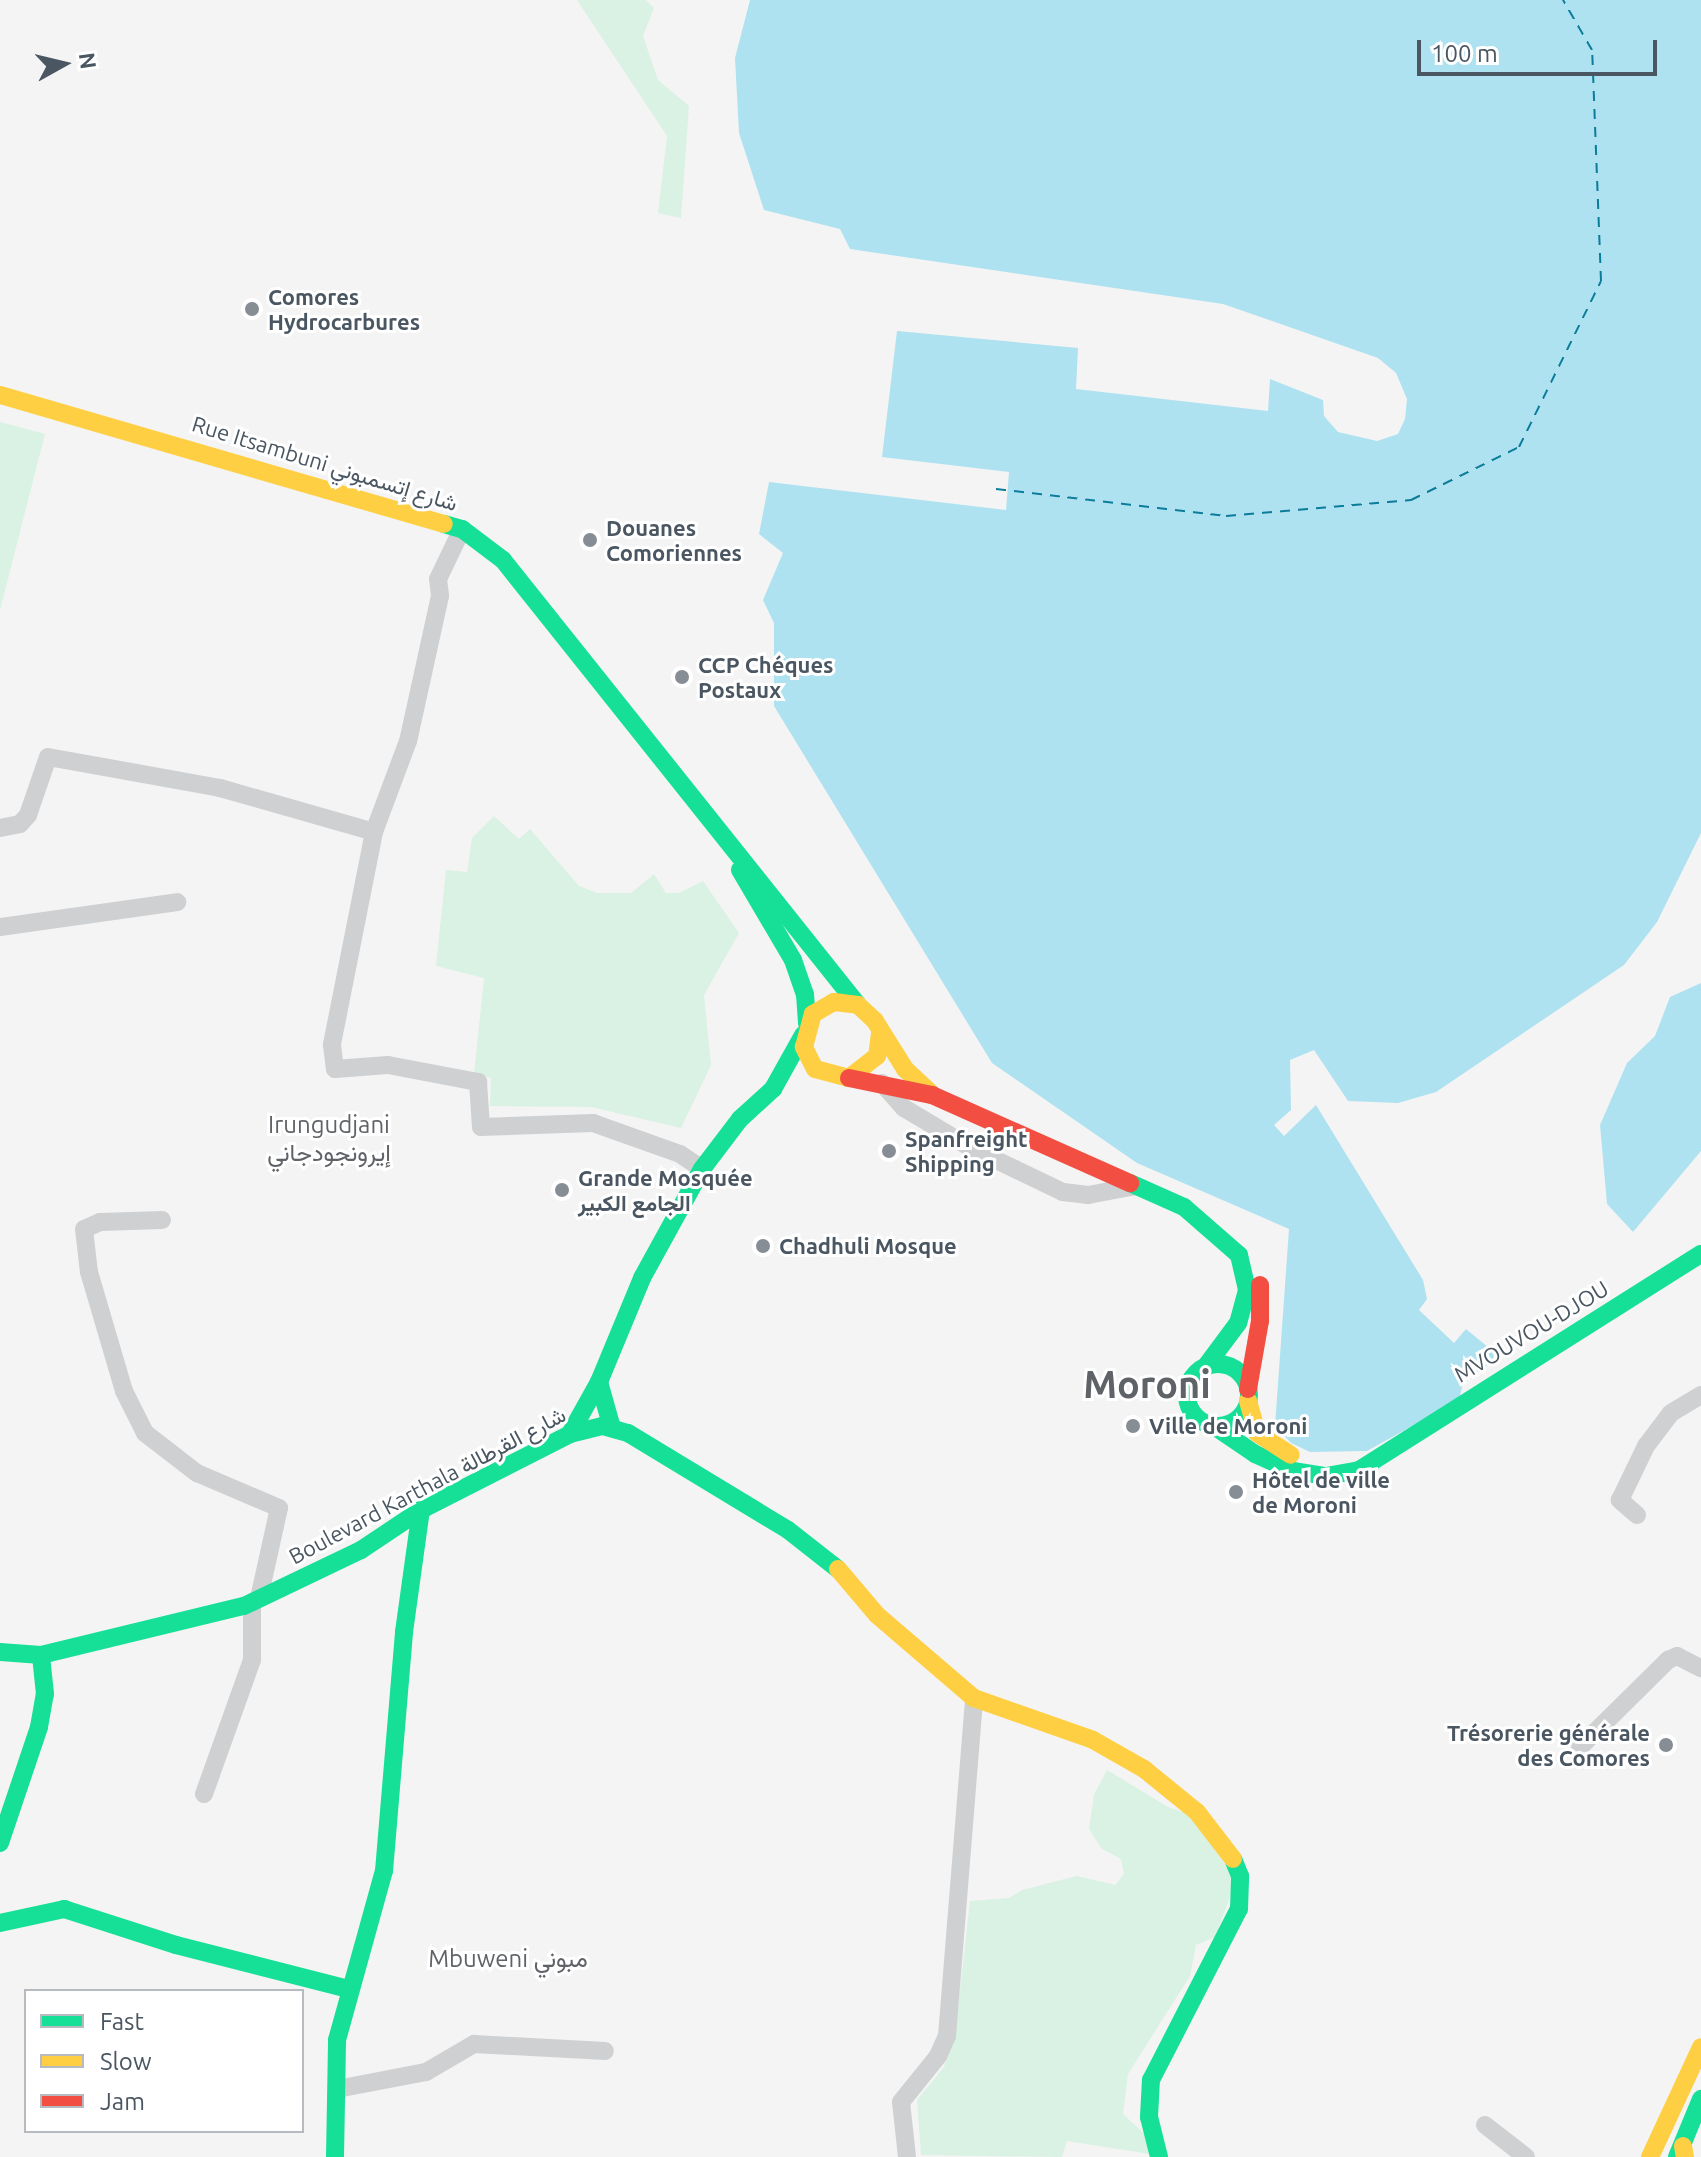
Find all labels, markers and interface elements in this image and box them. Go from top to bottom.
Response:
north arrow [24,24,104,104]
scale bar [1421,24,1661,74]
text: 100 m [1431,40,1498,67]
text: N [75,51,102,70]
place label: Comores Hydrocarbures [268,283,420,334]
marker: Comores Hydrocarbures [243,300,261,318]
street label: Rue Itsambuni شارع إتسمبوني [189,410,461,516]
place label: Douanes Comoriennes [606,514,742,566]
marker: Douanes Comoriennes [581,531,599,549]
place label: CCP Chéques Postaux [698,651,833,702]
marker: CCP Chéques Postaux [673,668,691,686]
district label: Irungudjani إيرونجودجاني [257,1111,401,1167]
place label: Spanfreight Shipping [905,1125,1028,1176]
marker: Spanfreight Shipping [880,1142,898,1160]
place label: Grande Mosquée الجامع الكبير [578,1164,753,1216]
marker: Grande Mosquée الجامع الكبير [553,1181,571,1199]
place label: Chadhuli Mosque [779,1233,957,1259]
marker: Chadhuli Mosque [754,1237,772,1255]
street label: MVOUVOU-DJOU [1449,1275,1613,1387]
district label: Moroni [1083,1362,1211,1408]
street label: Boulevard Karthala شارع القرطالة [284,1401,570,1569]
place label: Ville de Moroni [1149,1413,1307,1439]
marker: Ville de Moroni [1124,1417,1142,1435]
place label: Hôtel de ville de Moroni [1252,1466,1390,1518]
marker: Hôtel de ville de Moroni [1227,1483,1245,1501]
place label: Trésorerie générale des Comores [1447,1719,1650,1770]
marker: Trésorerie générale des Comores [1657,1736,1675,1754]
district label: Mbuweni مبوني [428,1945,588,1973]
legend [24,1989,304,2133]
text: Fast [100,2008,144,2035]
text: Slow [100,2048,152,2075]
text: Jam [100,2088,145,2115]

